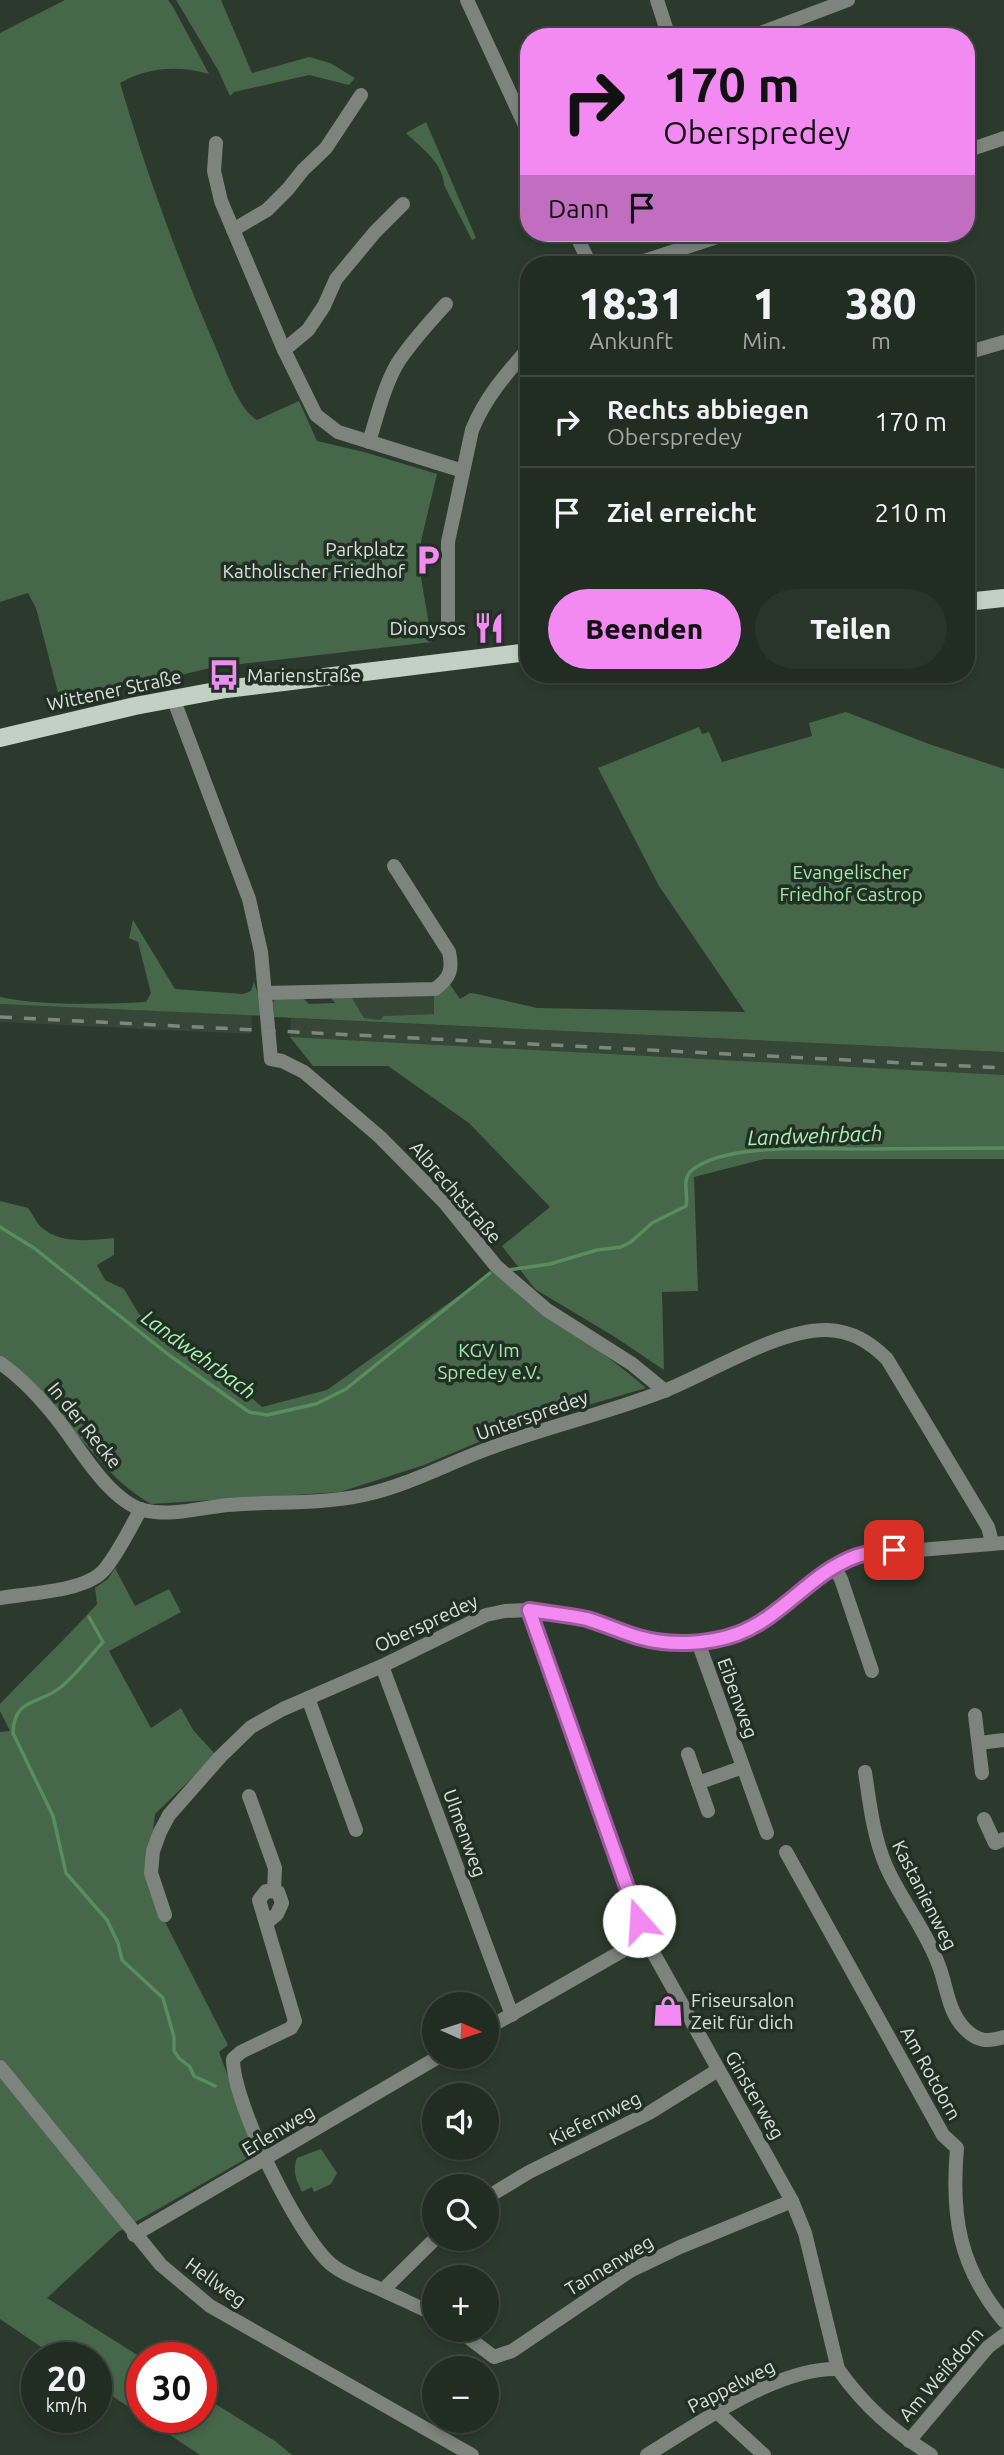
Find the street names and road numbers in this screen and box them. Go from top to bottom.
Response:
street label: Wittener Straße [45,665,183,715]
street label: Albrechtstraße [406,1137,506,1247]
street label: In der Recke [44,1378,126,1472]
street label: Unterspredey [473,1386,591,1444]
street label: Oberspredey [371,1590,481,1656]
street label: Eibenweg [713,1655,763,1741]
street label: Ulmenweg [439,1786,491,1880]
street label: Kastanienweg [888,1837,962,1953]
street label: Am Rotdorn [896,2022,966,2124]
street label: Ginsterweg [721,2047,789,2143]
street label: Kiefernweg [546,2086,644,2150]
street label: Erlenweg [238,2100,318,2160]
street label: Tannenweg [561,2230,657,2300]
street label: Hellweg [181,2253,251,2311]
street label: Am Weißdorn [894,2323,988,2425]
street label: Pappelweg [684,2355,778,2417]

